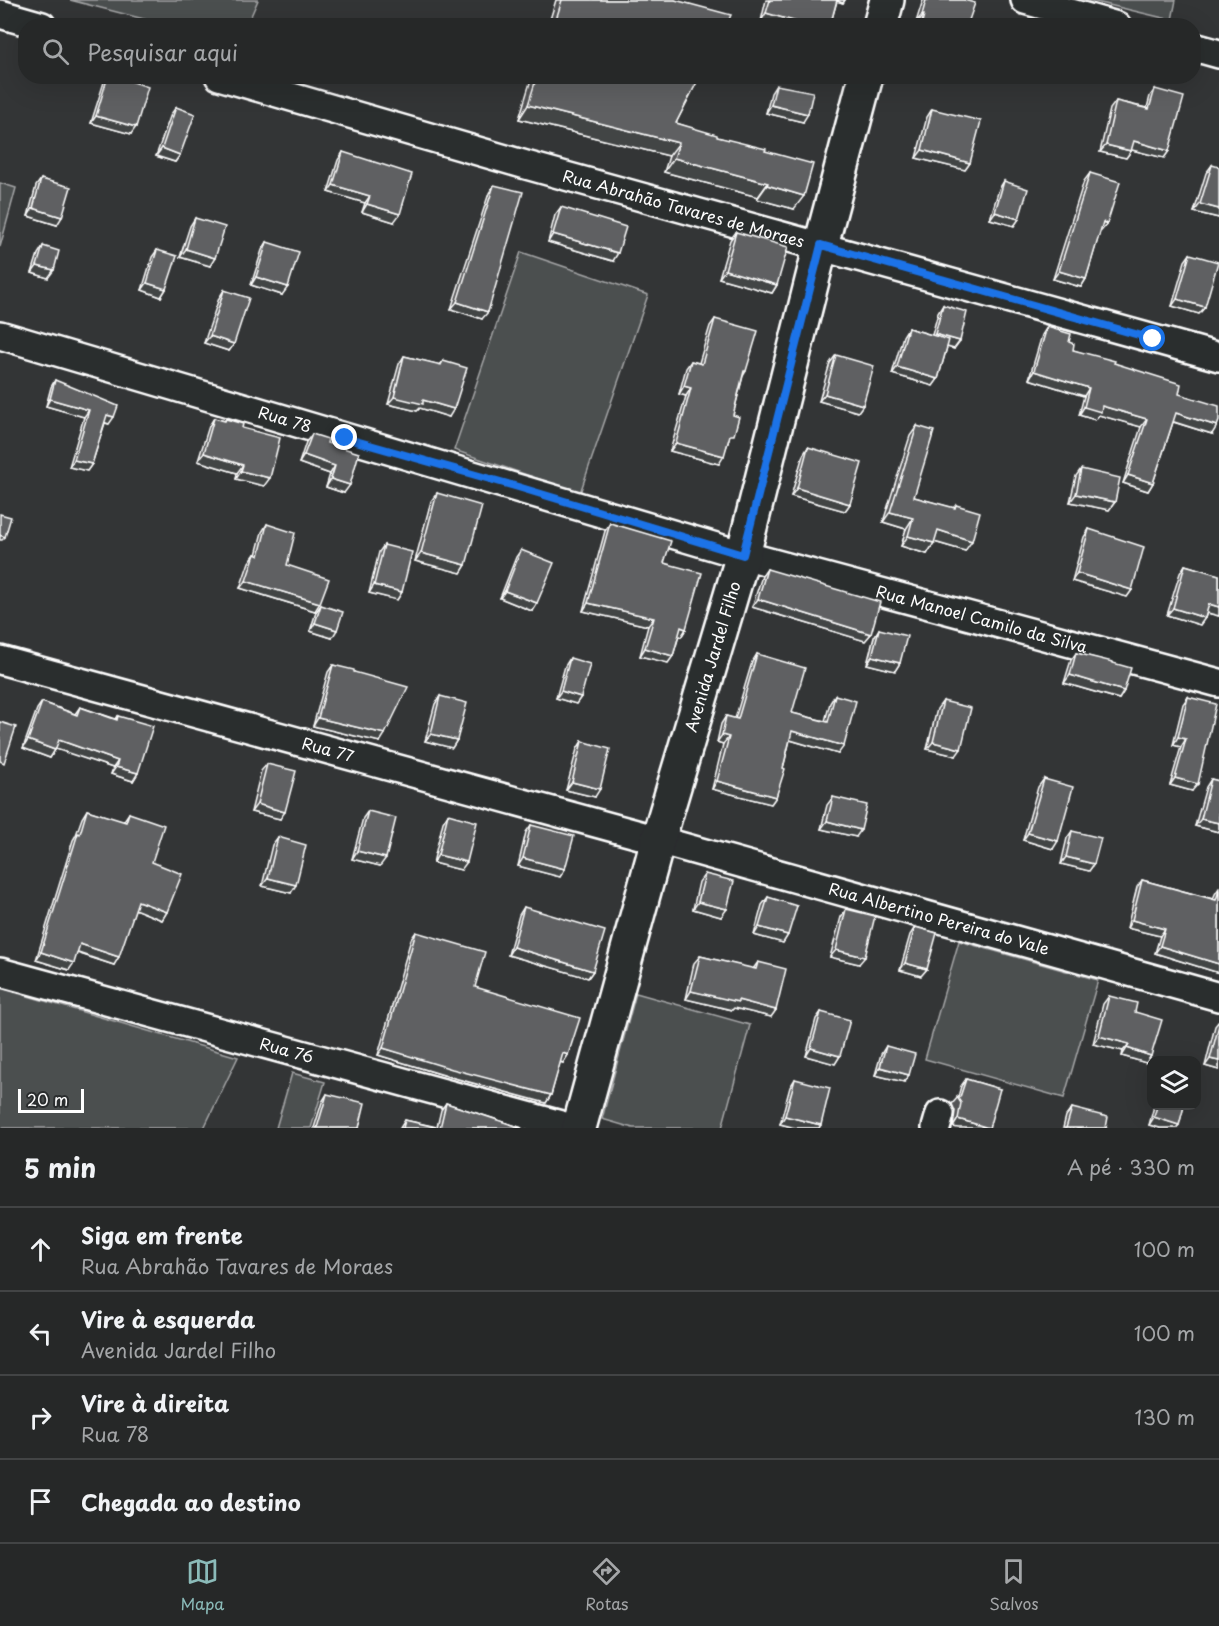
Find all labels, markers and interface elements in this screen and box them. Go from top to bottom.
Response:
search box [18,18,1201,84]
icon: search [39,35,72,68]
text: Pesquisar aqui [87,35,238,68]
street label: Rua Abrahão Tavares de Moraes [560,163,807,253]
route start [1139,325,1165,351]
street label: Rua 78 [255,399,315,438]
route end [331,424,357,450]
street label: Avenida Jardel Filho [678,578,746,735]
street label: Rua Manoel Camilo da Silva [873,578,1091,658]
street label: Rua 77 [299,730,358,767]
street label: Rua Albertino Pereira do Vale [826,875,1052,960]
street label: Rua 76 [257,1030,316,1068]
map controls [1147,1056,1201,1110]
button: layers [1147,1056,1201,1110]
scale bar [18,1086,84,1114]
text: 20 m [27,1087,68,1111]
text: 5 min [24,1148,96,1187]
text: A pé · 330 m [1067,1152,1195,1182]
text: Siga em frente [81,1218,243,1251]
icon: ahead [24,1233,57,1266]
text: 100 m [1134,1234,1195,1264]
text: Rua Abrahão Tavares de Moraes [81,1251,393,1281]
text: Vire à esquerda [81,1302,255,1335]
icon: left [24,1317,57,1350]
text: 100 m [1134,1318,1195,1348]
text: Avenida Jardel Filho [81,1335,276,1365]
text: Vire à direita [81,1386,229,1419]
icon: right [24,1401,57,1434]
text: 130 m [1135,1402,1195,1432]
text: Rua 78 [81,1419,149,1449]
icon: arrive [24,1485,57,1518]
text: Chegada ao destino [81,1485,301,1518]
tab: Mapa [180,1555,224,1615]
tab: Rotas [585,1555,629,1615]
tab: Salvos [989,1555,1039,1615]

